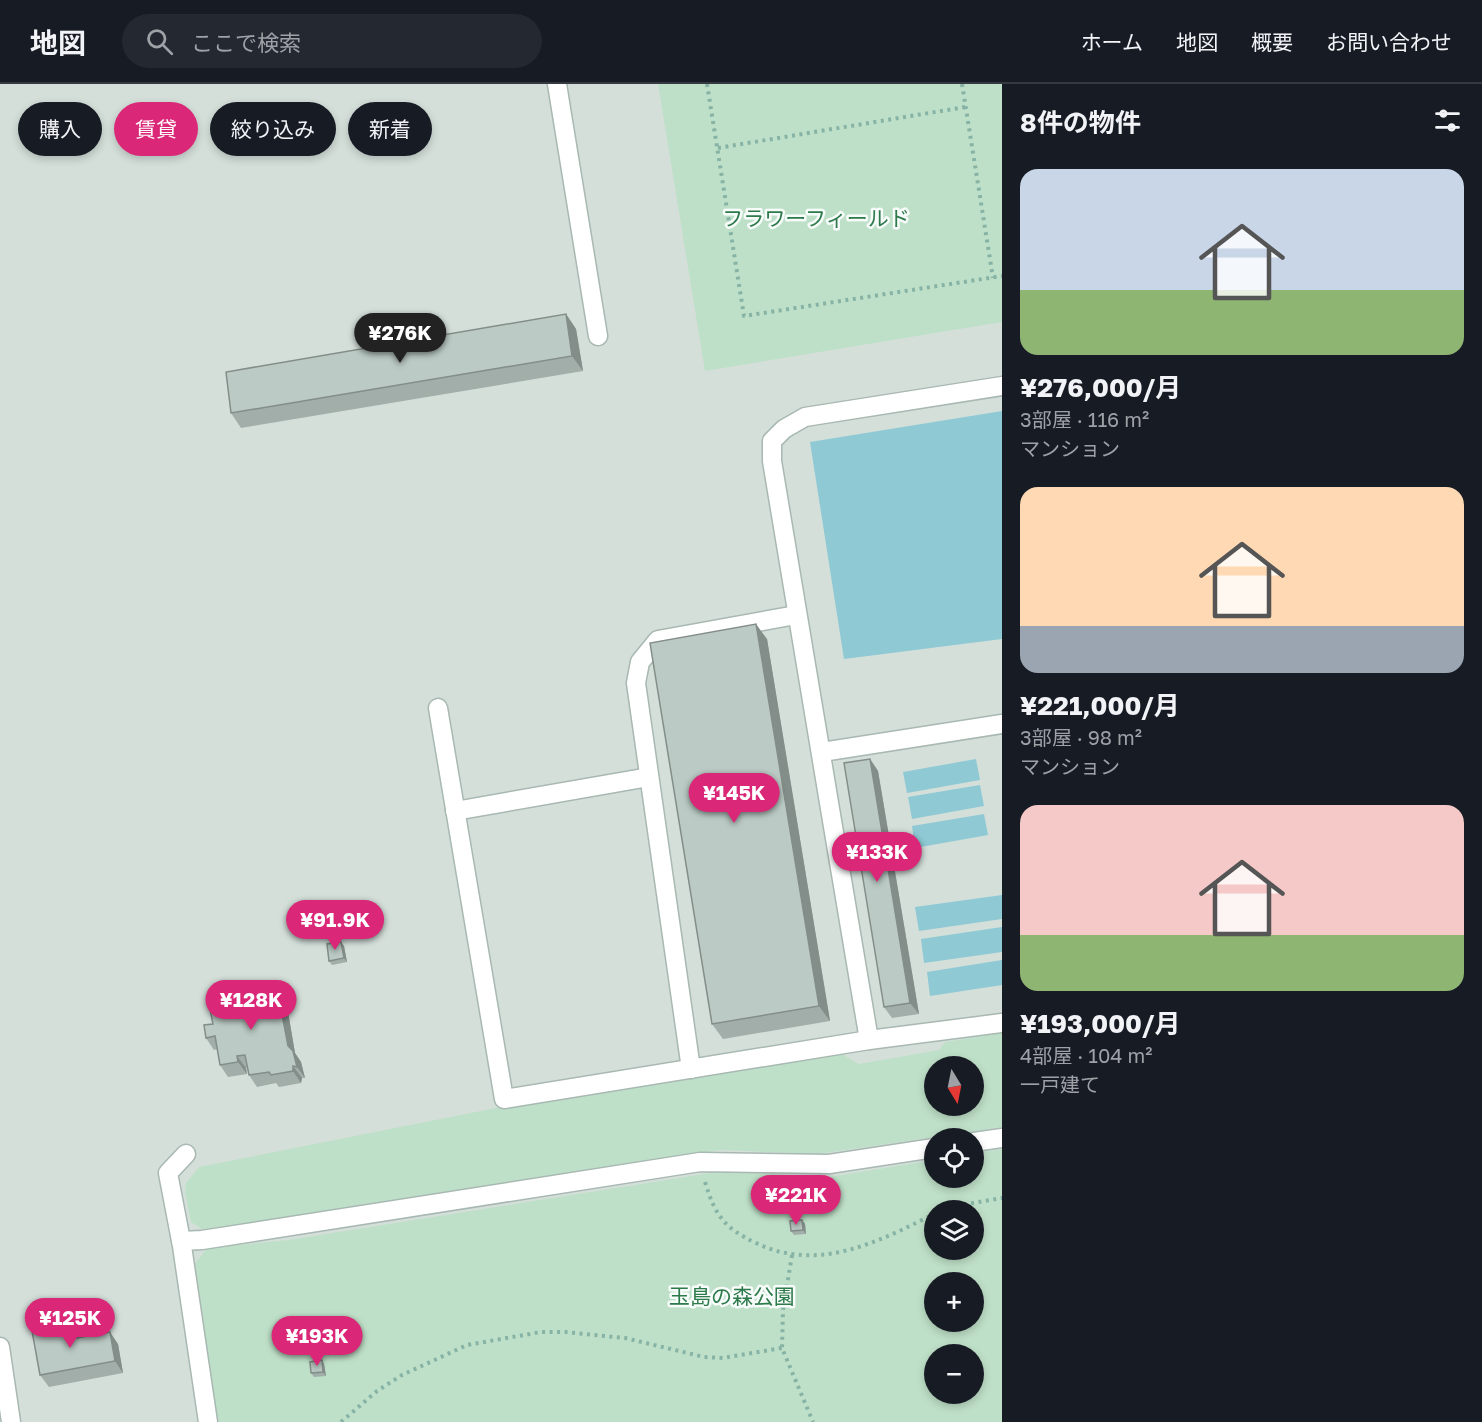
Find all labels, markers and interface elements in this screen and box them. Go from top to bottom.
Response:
search box [122,14,542,68]
icon: search [143,25,176,58]
text: 地図 [30,26,86,59]
text: ここで検索 [191,29,301,56]
text: ホーム [1081,29,1143,55]
text: 地図 [1176,29,1218,55]
text: 概要 [1251,29,1293,55]
text: お問い合わせ [1326,29,1452,55]
chip: 購入 [18,102,102,156]
chip: 賃貸 [114,102,198,156]
chip: 絞り込み [210,102,336,156]
chip: 新着 [348,102,432,156]
icon: filters [1431,104,1464,137]
text: 8件の物件 [1020,107,1141,138]
park label: フラワーフィールド [722,205,910,231]
icon: home [1188,208,1296,316]
pin: ¥276K [358,313,442,364]
text: ¥276K [368,320,432,344]
text: ¥276,000/月 [1020,372,1181,403]
text: 3部屋 · 116 m² [1020,407,1149,431]
text: マンション [1020,436,1120,460]
icon: home [1188,526,1296,634]
text: ¥221,000/月 [1020,690,1180,721]
text: 3部屋 · 98 m² [1020,725,1142,749]
text: マンション [1020,754,1120,778]
pin: ¥145K [692,773,776,824]
text: ¥145K [703,780,765,804]
pin: ¥133K [835,832,919,883]
text: ¥133K [846,839,908,863]
icon: home [1188,844,1296,952]
pin: ¥91.9K [286,900,384,951]
text: ¥91.9K [300,907,370,931]
pin: ¥128K [209,980,293,1031]
text: ¥128K [220,987,283,1011]
text: ¥193,000/月 [1020,1008,1180,1039]
text: 4部屋 · 104 m² [1020,1043,1152,1067]
north arrow [924,1056,984,1116]
map controls [924,1056,984,1404]
text: 一戸建て [1020,1072,1100,1096]
button: locate [924,1128,984,1188]
pin: ¥221K [754,1175,838,1226]
text: ¥221K [765,1182,827,1206]
button: layers [924,1200,984,1260]
button: + [924,1272,984,1332]
park label: 玉島の森公園 [669,1283,795,1309]
pin: ¥125K [28,1298,112,1349]
text: ¥125K [39,1305,101,1329]
pin: ¥193K [275,1316,359,1367]
text: ¥193K [286,1323,348,1347]
button: − [924,1344,984,1404]

